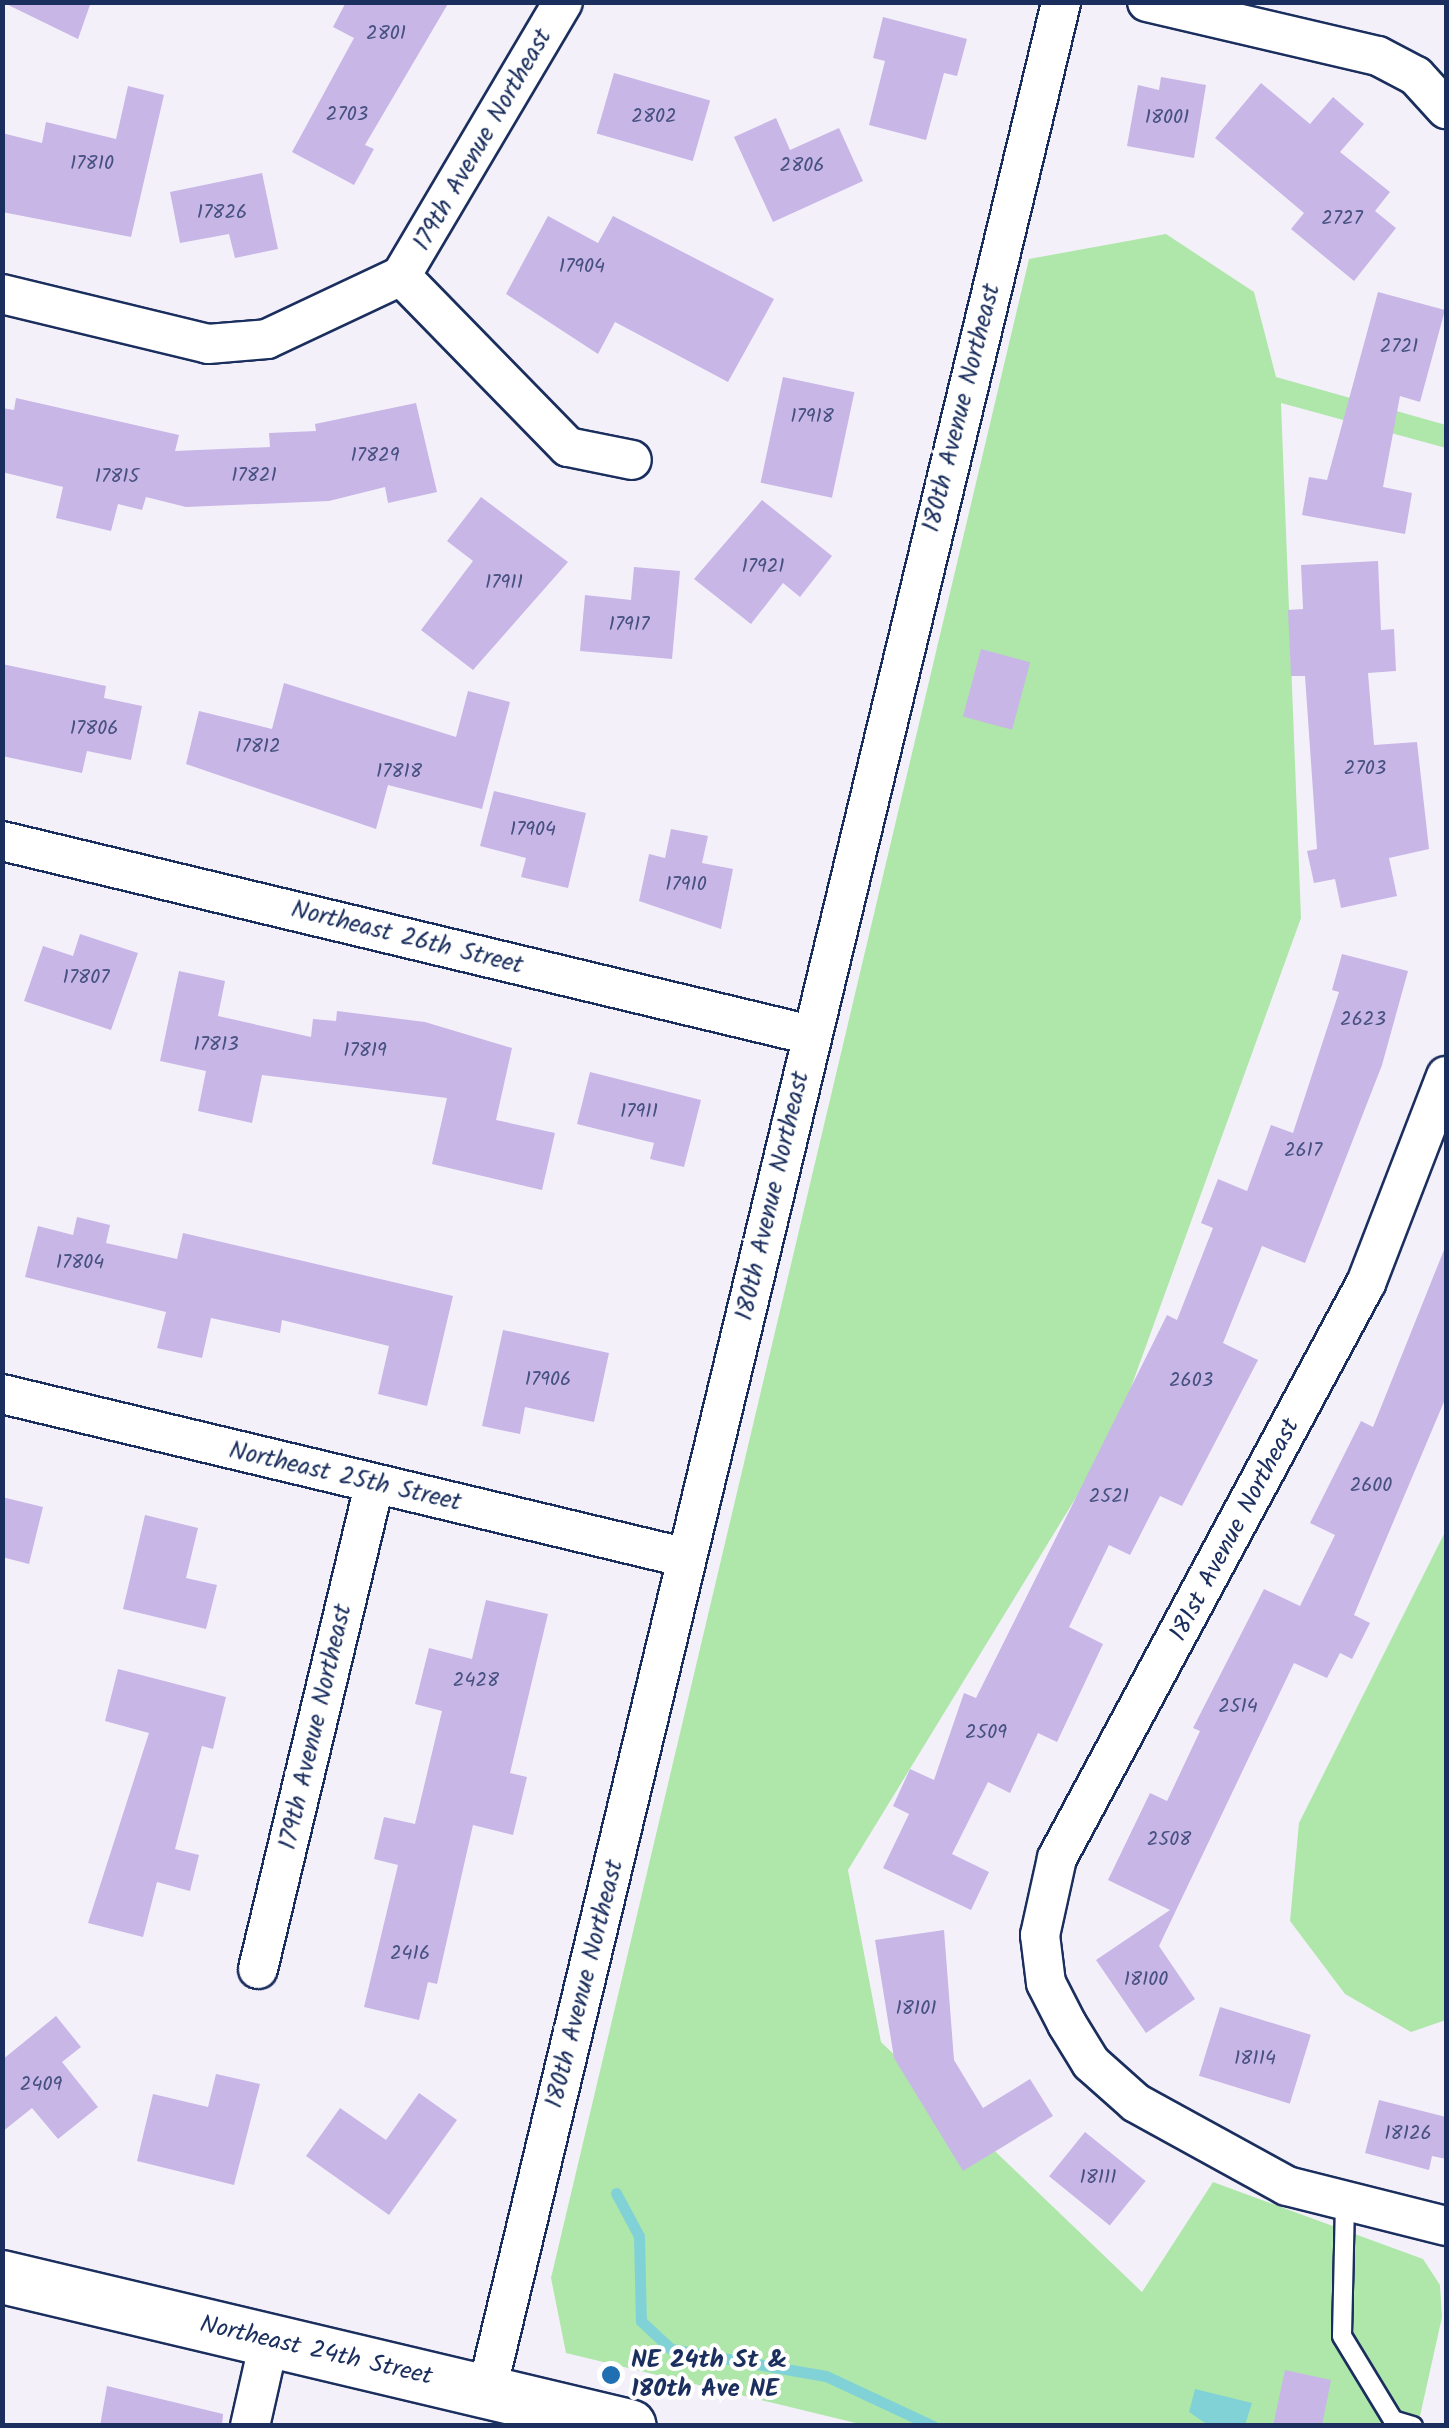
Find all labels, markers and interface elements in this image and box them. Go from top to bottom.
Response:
house number: 2801 [366,22,406,46]
street label: 179th Avenue Northeast [407,24,559,256]
house number: 2703 [326,103,368,127]
house number: 2802 [631,105,677,129]
house number: 18001 [1145,106,1189,130]
house number: 17810 [70,152,114,176]
house number: 2806 [780,154,824,178]
house number: 17826 [197,201,247,225]
house number: 2727 [1321,207,1363,231]
house number: 17904 [559,255,605,279]
street label: 180th Avenue Northeast [917,281,1007,535]
house number: 2721 [1380,335,1418,359]
house number: 17918 [790,405,834,429]
house number: 17829 [351,444,399,468]
house number: 17821 [231,464,277,488]
house number: 17815 [95,465,139,489]
house number: 17921 [741,555,785,579]
house number: 17911 [485,571,523,595]
house number: 17917 [609,613,649,637]
house number: 17806 [70,717,118,741]
house number: 17812 [235,735,281,759]
house number: 2703 [1344,757,1386,781]
house number: 17818 [376,760,422,784]
house number: 17904 [510,818,556,842]
house number: 17910 [665,873,707,897]
street label: Northeast 26th Street [288,895,526,981]
house number: 17807 [63,966,109,990]
house number: 2623 [1340,1008,1386,1032]
house number: 17813 [193,1033,239,1057]
house number: 17819 [343,1039,387,1063]
street label: 180th Avenue Northeast [730,1068,816,1324]
house number: 17911 [620,1100,658,1124]
house number: 2617 [1284,1139,1322,1163]
house number: 17804 [56,1251,104,1275]
house number: 17906 [525,1368,571,1392]
house number: 2603 [1169,1369,1213,1393]
street label: 181st Avenue Northeast [1164,1414,1306,1646]
street label: Northeast 25th Street [226,1436,464,1518]
house number: 2600 [1350,1474,1392,1498]
house number: 2521 [1089,1485,1129,1509]
street label: 179th Avenue Northeast [273,1601,359,1853]
house number: 2428 [453,1669,499,1693]
house number: 2514 [1218,1695,1258,1719]
house number: 2509 [965,1721,1007,1745]
house number: 2508 [1147,1828,1191,1852]
street label: 180th Avenue Northeast [540,1857,630,2111]
house number: 2416 [390,1942,430,1966]
house number: 18100 [1124,1968,1168,1992]
house number: 18101 [896,1997,936,2021]
house number: 18114 [1234,2047,1276,2071]
house number: 2409 [20,2073,62,2097]
house number: 18126 [1384,2122,1432,2146]
house number: 18111 [1079,2166,1117,2190]
street label: Northeast 24th Street [197,2310,435,2392]
place label: NE 24th St & 180th Ave NE [631,2346,788,2405]
marker: NE 24th St & 180th Ave NE [600,2364,622,2386]

